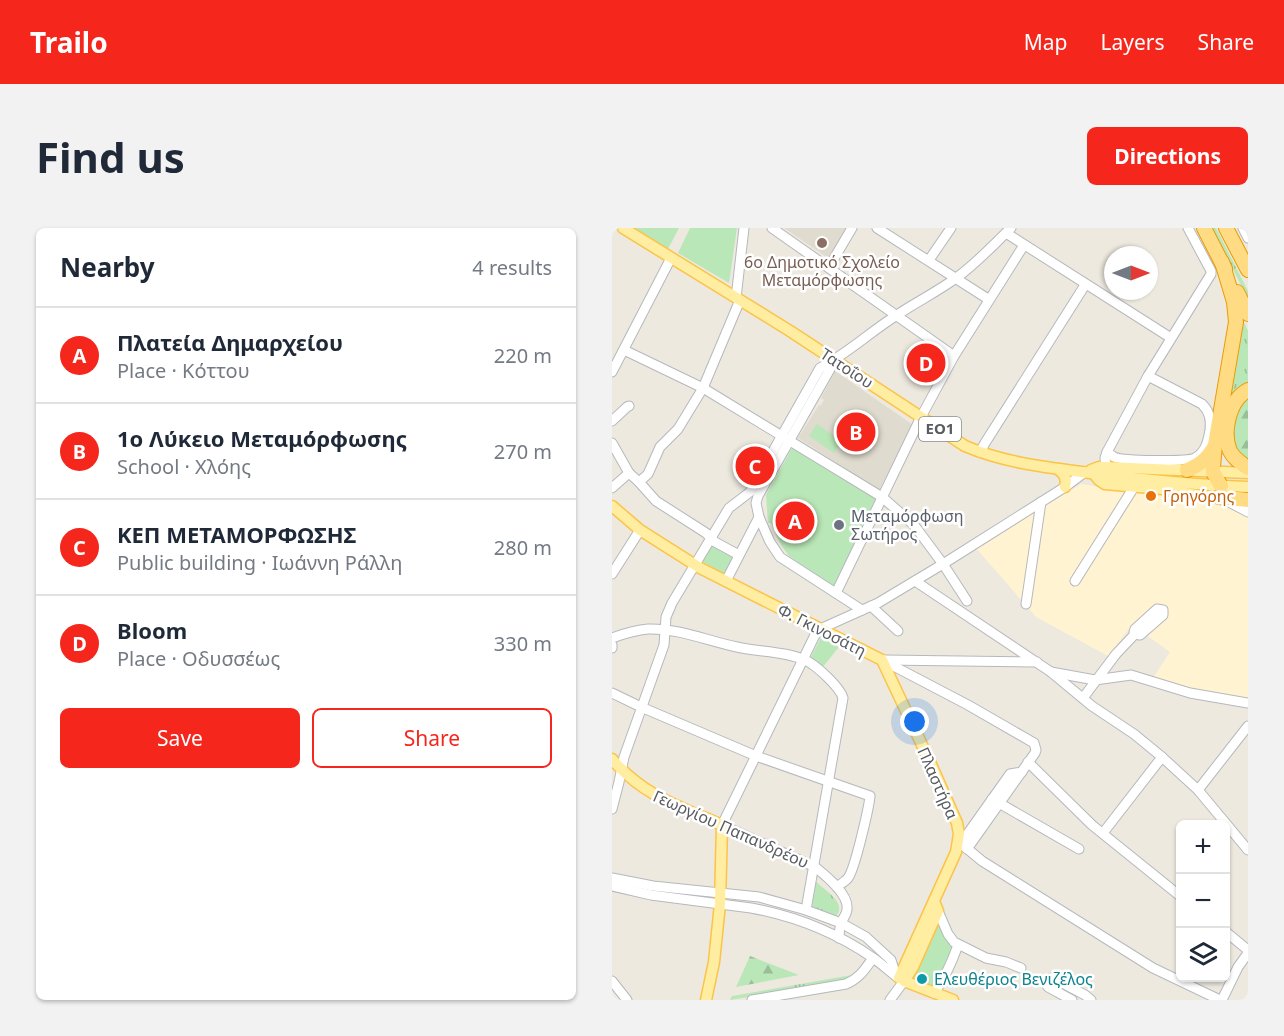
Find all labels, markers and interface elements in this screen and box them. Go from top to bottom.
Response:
text: Trailo [30,23,108,61]
text: Map [1024,28,1068,56]
text: Layers [1101,28,1165,56]
text: Share [1198,28,1254,56]
button: Directions [1087,127,1248,185]
text: Find us [36,128,185,185]
marker: 6ο Δημοτικό Σχολείο Μεταμόρφωσης [815,236,829,250]
north arrow [1104,246,1158,300]
text: Nearby [60,249,155,285]
place label: 6ο Δημοτικό Σχολείο Μεταμόρφωσης [744,251,900,291]
text: 4 results [472,254,552,281]
text: Πλατεία Δημαρχείου [117,327,343,357]
pin: D [906,340,946,386]
text: A [73,342,86,369]
text: 220 m [494,342,552,369]
street label: Τατοΐου [816,343,878,393]
text: Place · Κόττου [117,357,250,384]
pin: B [836,410,876,454]
road number: ΕΟ1 [919,417,961,441]
text: 1ο Λύκειο Μεταμόρφωσης [117,423,407,453]
text: B [73,438,86,465]
text: 270 m [494,438,552,465]
pin: C [736,444,774,488]
text: School · Χλόης [117,453,251,480]
place label: Γρηγόρης [1163,485,1235,507]
marker: Γρηγόρης [1144,489,1158,503]
pin: A [776,498,814,544]
place label: Μεταμόρφωση Σωτήρος [851,505,964,545]
marker: Μεταμόρφωση Σωτήρος [832,518,846,532]
text: ΚΕΠ ΜΕΤΑΜΟΡΦΩΣΗΣ [117,519,356,549]
text: C [73,534,86,561]
text: 280 m [494,534,552,561]
text: Public building · Ιωάννη Ράλλη [117,549,402,576]
street label: Φ. Γκινοσάτη [774,598,870,662]
text: Bloom [117,615,187,645]
text: D [72,630,87,657]
text: 330 m [494,630,552,657]
text: Place · Οδυσσέως [117,645,280,672]
your location [900,707,929,736]
button: Save [60,708,300,768]
button: Share [312,708,552,768]
street label: Πλαστήρα [912,744,964,822]
street label: Γεωργίου Παπανδρέου [650,785,812,873]
map controls [1176,820,1230,982]
button: + [1176,820,1230,874]
button: − [1176,874,1230,928]
button: layers [1176,928,1230,982]
place label: Ελευθέριος Βενιζέλος [934,968,1093,990]
marker: Ελευθέριος Βενιζέλος [915,972,929,986]

